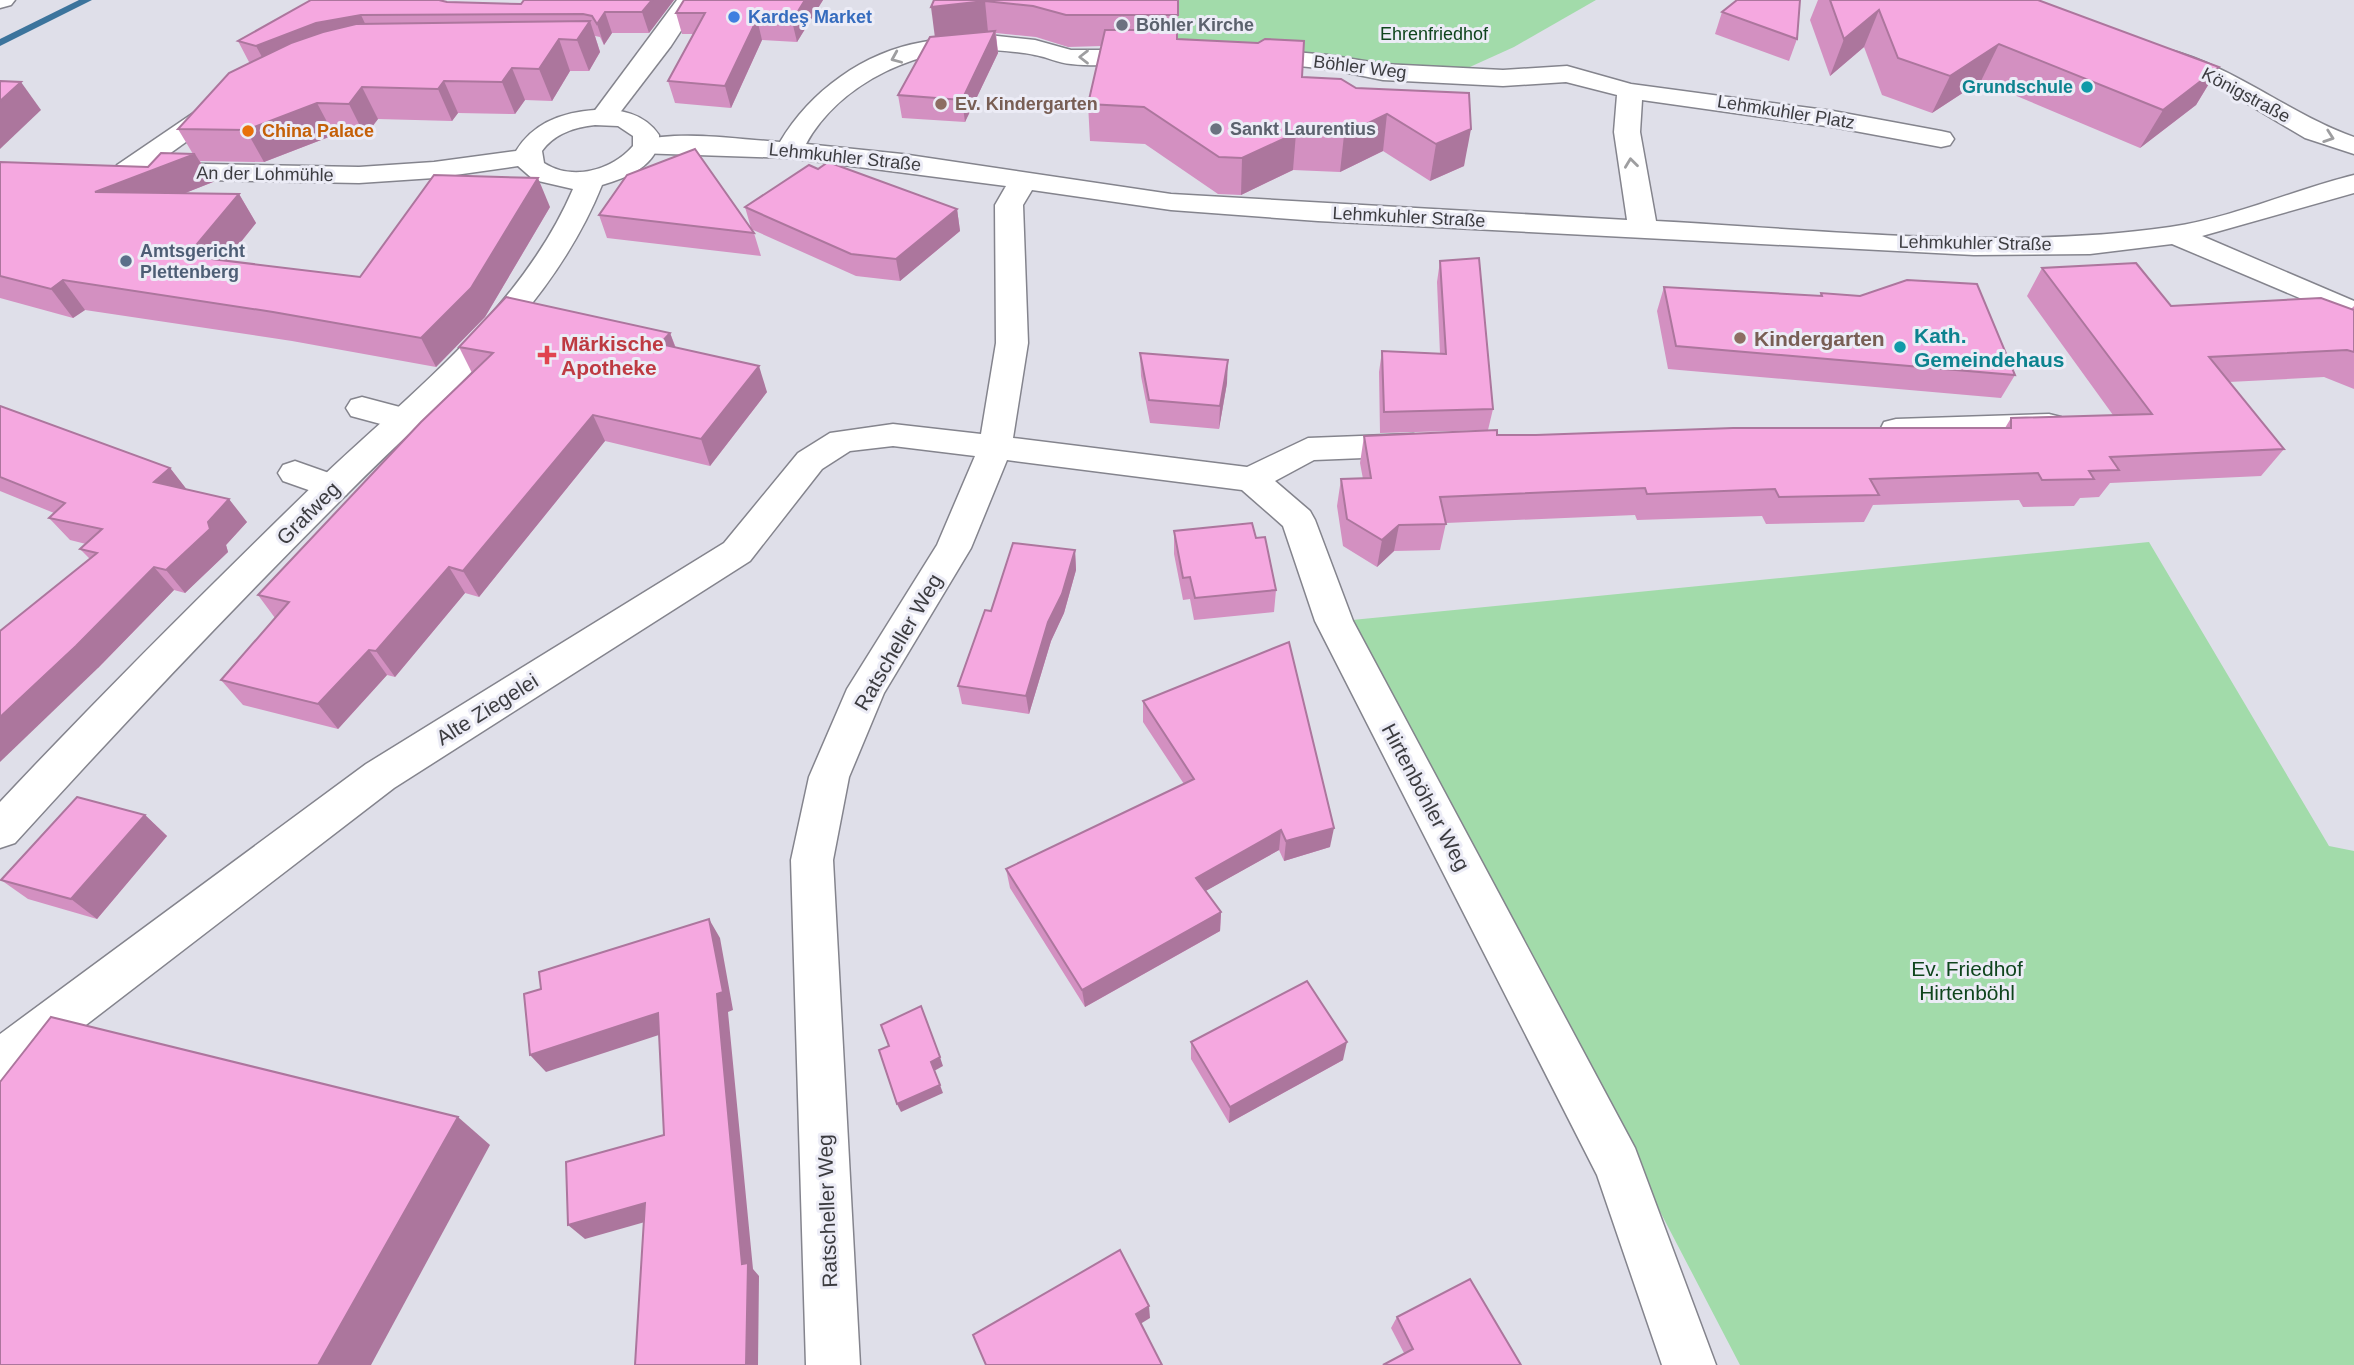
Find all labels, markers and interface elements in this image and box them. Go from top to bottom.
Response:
place label: Kardeş Market [748,7,872,27]
marker: Kardeş Market [726,9,742,25]
place label: Böhler Kirche [1136,15,1254,35]
marker: Böhler Kirche [1114,17,1130,33]
park label: Ehrenfriedhof [1380,24,1489,44]
one-way arrow [1079,49,1089,65]
one-way arrow [890,50,903,64]
street label: Böhler Weg [1312,51,1408,83]
street label: Königstraße [2198,63,2294,127]
place label: Grundschule [1962,77,2073,97]
marker: Grundschule [2079,79,2095,95]
street label: Lehmkuhler Platz [1716,91,1856,133]
place label: Ev. Kindergarten [955,94,1098,114]
marker: Ev. Kindergarten [933,96,949,112]
place label: Sankt Laurentius [1230,119,1376,139]
place label: China Palace [262,121,374,141]
marker: Sankt Laurentius [1208,121,1224,137]
marker: China Palace [240,123,256,139]
one-way arrow [2322,129,2334,143]
street label: Lehmkuhler Straße [768,139,922,175]
one-way arrow [1623,157,1638,169]
street label: An der Lohmühle [196,163,334,185]
street label: Lehmkuhler Straße [1332,203,1486,231]
street label: Lehmkuhler Straße [1898,232,2052,254]
place label: Amtsgericht Plettenberg [140,241,245,282]
marker: Amtsgericht Plettenberg [118,253,134,269]
place label: Kath. Gemeindehaus [1914,324,2065,371]
place label: Kindergarten [1754,327,1885,350]
marker: Kindergarten [1732,330,1748,346]
place label: Märkische Apotheke [561,332,664,379]
marker: Kath. Gemeindehaus [1892,339,1908,355]
marker: Märkische Apotheke [539,347,555,363]
street label: Grafweg [272,477,344,549]
street label: Ratscheller Weg [850,570,946,714]
street label: Alte Ziegelei [432,669,542,749]
street label: Hirtenböhler Weg [1378,720,1474,874]
park label: Ev. Friedhof Hirtenböhl [1911,957,2023,1004]
street label: Ratscheller Weg [813,1134,841,1288]

